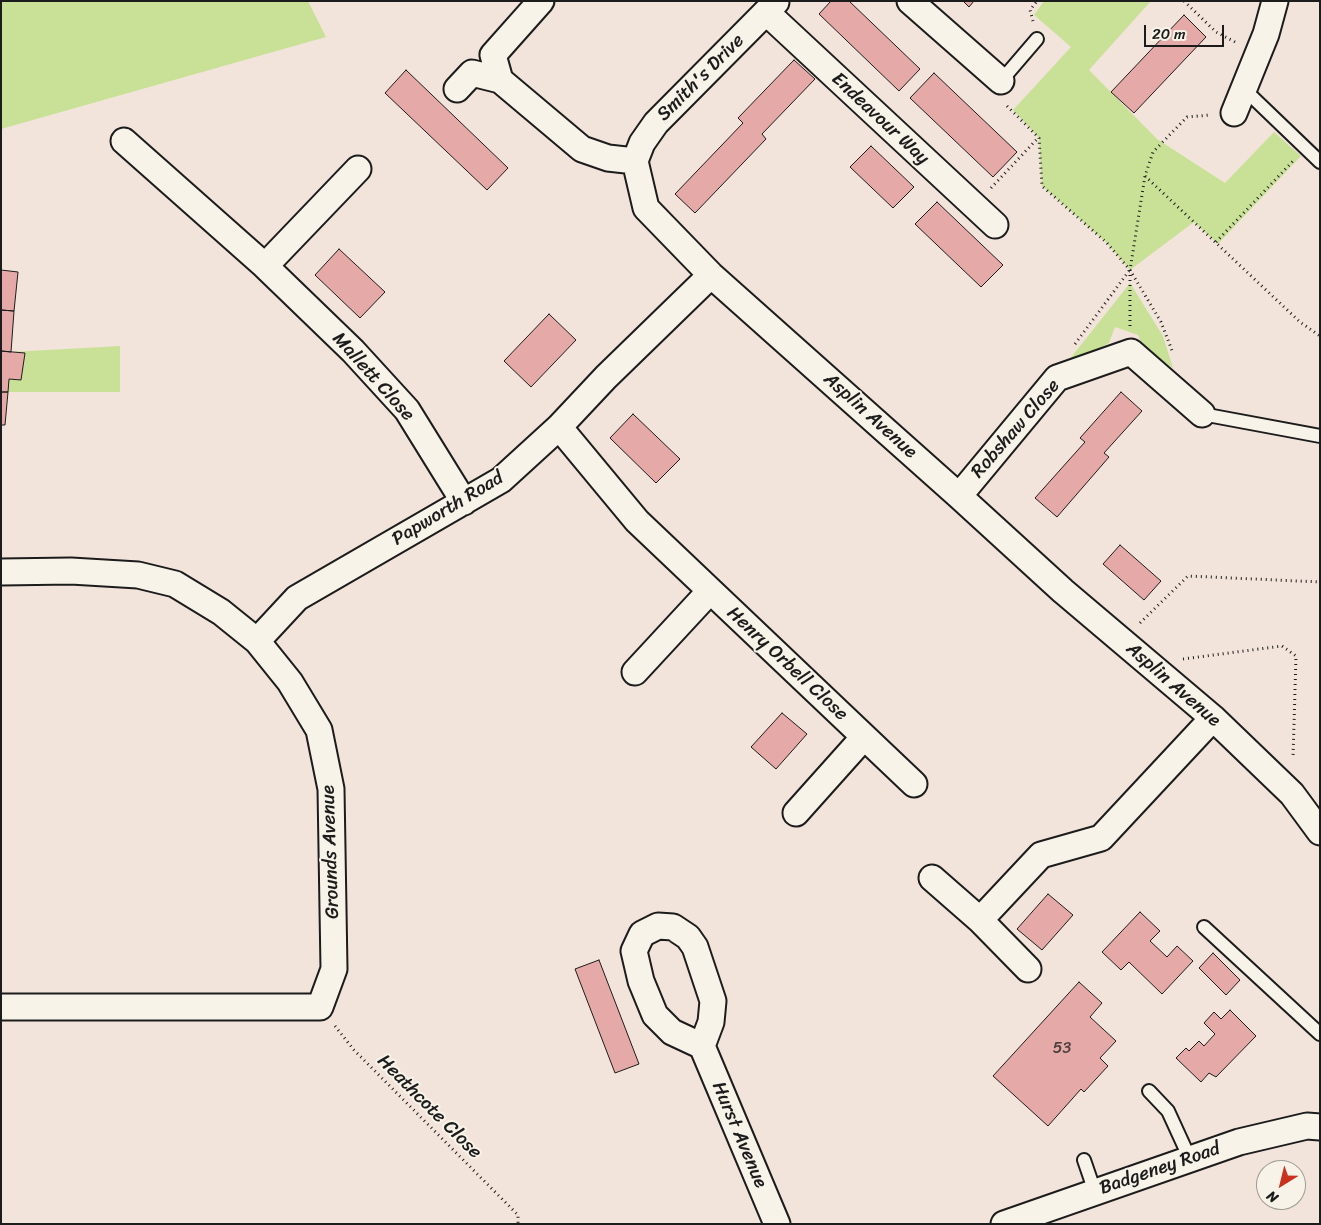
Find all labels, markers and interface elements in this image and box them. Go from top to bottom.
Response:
scale bar [1146,15,1226,47]
text: 20 m [1152,21,1186,47]
street label: Smith's Drive [653,30,749,126]
street label: Endeavour Way [826,68,934,170]
street label: Mallett Close [327,328,419,426]
street label: Asplin Avenue [819,368,921,464]
street label: Robshaw Close [967,375,1065,483]
street label: Papworth Road [388,467,508,551]
street label: Henry Orbell Close [722,602,852,726]
street label: Asplin Avenue [1121,638,1225,732]
street label: Grounds Avenue [317,785,345,919]
house number: 53 [1053,1039,1071,1059]
street label: Heathcote Close [372,1050,486,1164]
street label: Hurst Avenue [706,1078,772,1192]
street label: Badgeney Road [1097,1138,1223,1200]
north arrow [1256,1160,1306,1210]
text: N [1261,1184,1284,1210]

